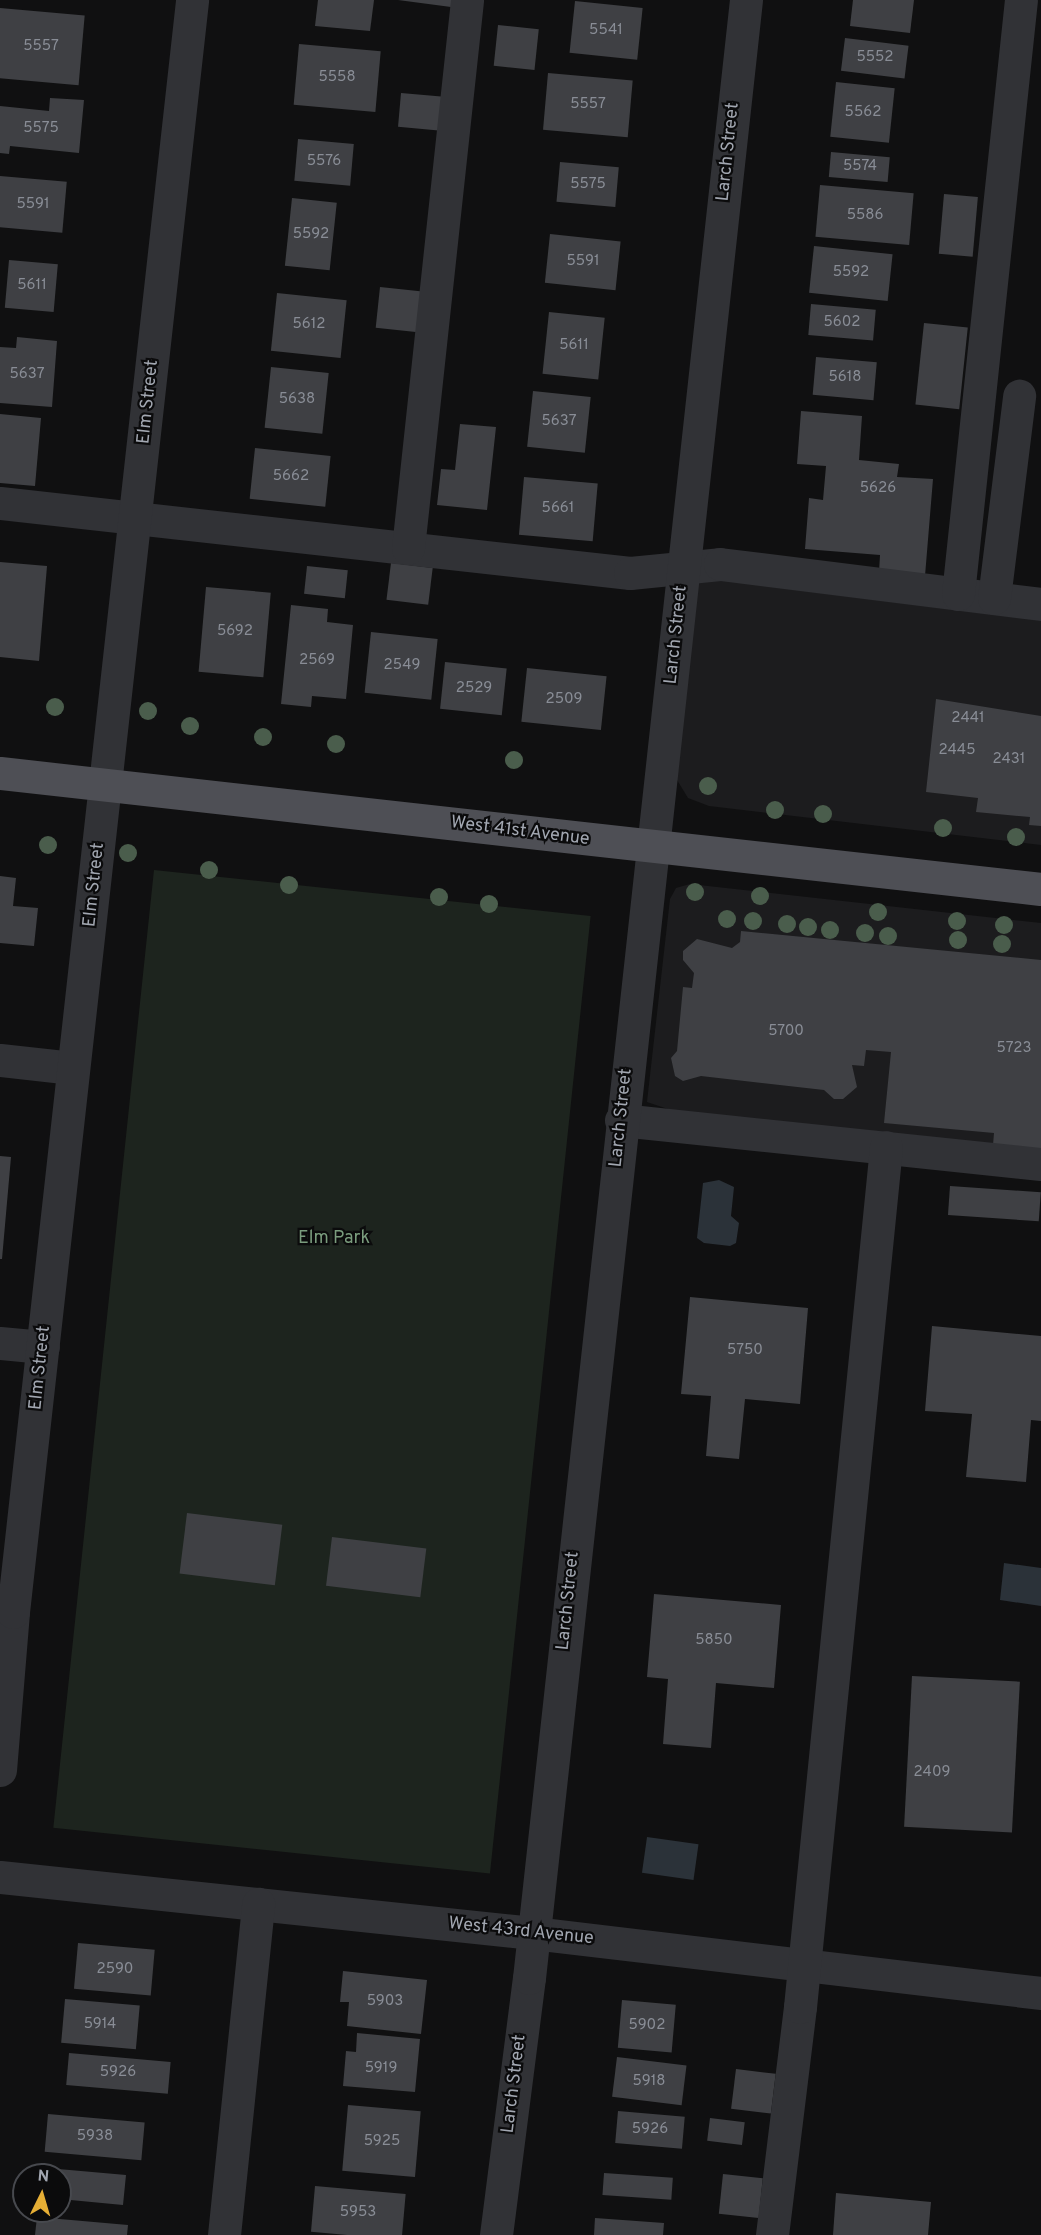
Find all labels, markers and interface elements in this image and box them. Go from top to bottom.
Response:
house number: 5541 [589,22,623,40]
house number: 5557 [23,38,59,56]
house number: 5552 [856,49,894,67]
house number: 5558 [318,69,356,87]
house number: 5557 [570,96,606,114]
street label: Larch Street [713,102,745,202]
house number: 5562 [845,104,881,122]
house number: 5575 [23,120,59,138]
house number: 5576 [307,153,341,171]
house number: 5574 [843,158,877,176]
house number: 5575 [570,176,606,194]
house number: 5591 [16,196,50,214]
house number: 5586 [847,207,883,225]
house number: 5592 [293,226,329,244]
house number: 5591 [566,253,600,271]
house number: 5592 [833,264,869,282]
house number: 5611 [17,277,47,295]
house number: 5602 [823,314,861,332]
house number: 5612 [292,316,326,334]
house number: 5611 [559,337,589,355]
street label: Elm Street [134,359,164,445]
house number: 5637 [10,366,44,384]
house number: 5618 [828,369,862,387]
house number: 5638 [279,391,315,409]
house number: 5637 [542,413,576,431]
house number: 5662 [273,468,309,486]
house number: 5626 [860,480,896,498]
house number: 5661 [542,500,574,518]
street label: Larch Street [661,585,693,685]
house number: 5692 [217,623,253,641]
house number: 2569 [299,652,335,670]
house number: 2549 [384,657,420,675]
house number: 2529 [456,680,492,698]
house number: 2509 [545,691,583,709]
house number: 2441 [951,710,985,728]
house number: 2445 [939,742,975,760]
house number: 2431 [993,751,1025,769]
street label: West 41st Avenue [449,813,591,851]
street label: Elm Street [80,842,110,928]
house number: 5700 [768,1023,804,1041]
house number: 5723 [997,1040,1031,1058]
street label: Larch Street [606,1068,638,1168]
park label: Elm Park [298,1228,370,1250]
street label: Elm Street [26,1325,56,1411]
house number: 5750 [727,1342,763,1360]
street label: Larch Street [553,1551,585,1651]
house number: 5850 [695,1632,733,1650]
house number: 2409 [914,1764,950,1782]
street label: West 43rd Avenue [447,1914,595,1950]
house number: 2590 [97,1961,133,1979]
house number: 5903 [367,1993,403,2011]
house number: 5914 [84,2016,116,2034]
house number: 5902 [629,2017,665,2035]
street label: Larch Street [498,2033,532,2135]
house number: 5919 [365,2060,397,2078]
house number: 5926 [100,2064,136,2082]
house number: 5918 [633,2073,665,2091]
house number: 5926 [632,2121,668,2139]
house number: 5938 [77,2128,113,2146]
house number: 5925 [364,2133,400,2151]
north arrow [12,2163,72,2223]
text: N [37,2167,50,2188]
house number: 5953 [340,2204,376,2222]

